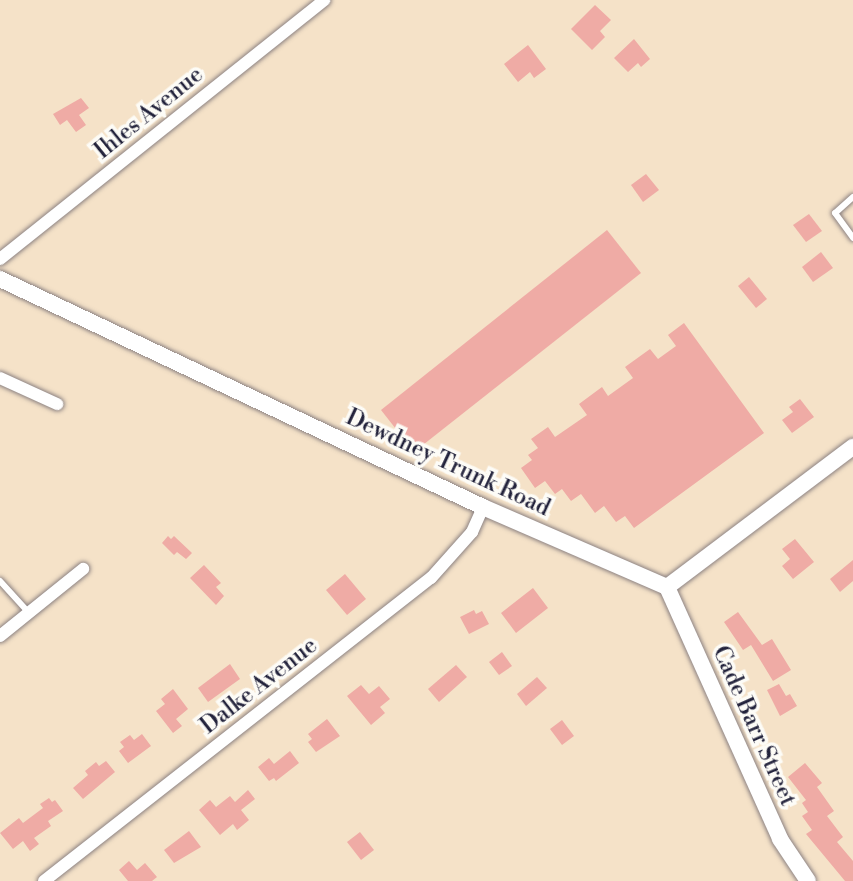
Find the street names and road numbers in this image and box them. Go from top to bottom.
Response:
street label: Ihles Avenue [89,61,209,165]
street label: Dewdney Trunk Road [341,404,555,522]
street label: Dalke Avenue [195,632,323,740]
street label: Cade Barr Street [706,642,802,810]

